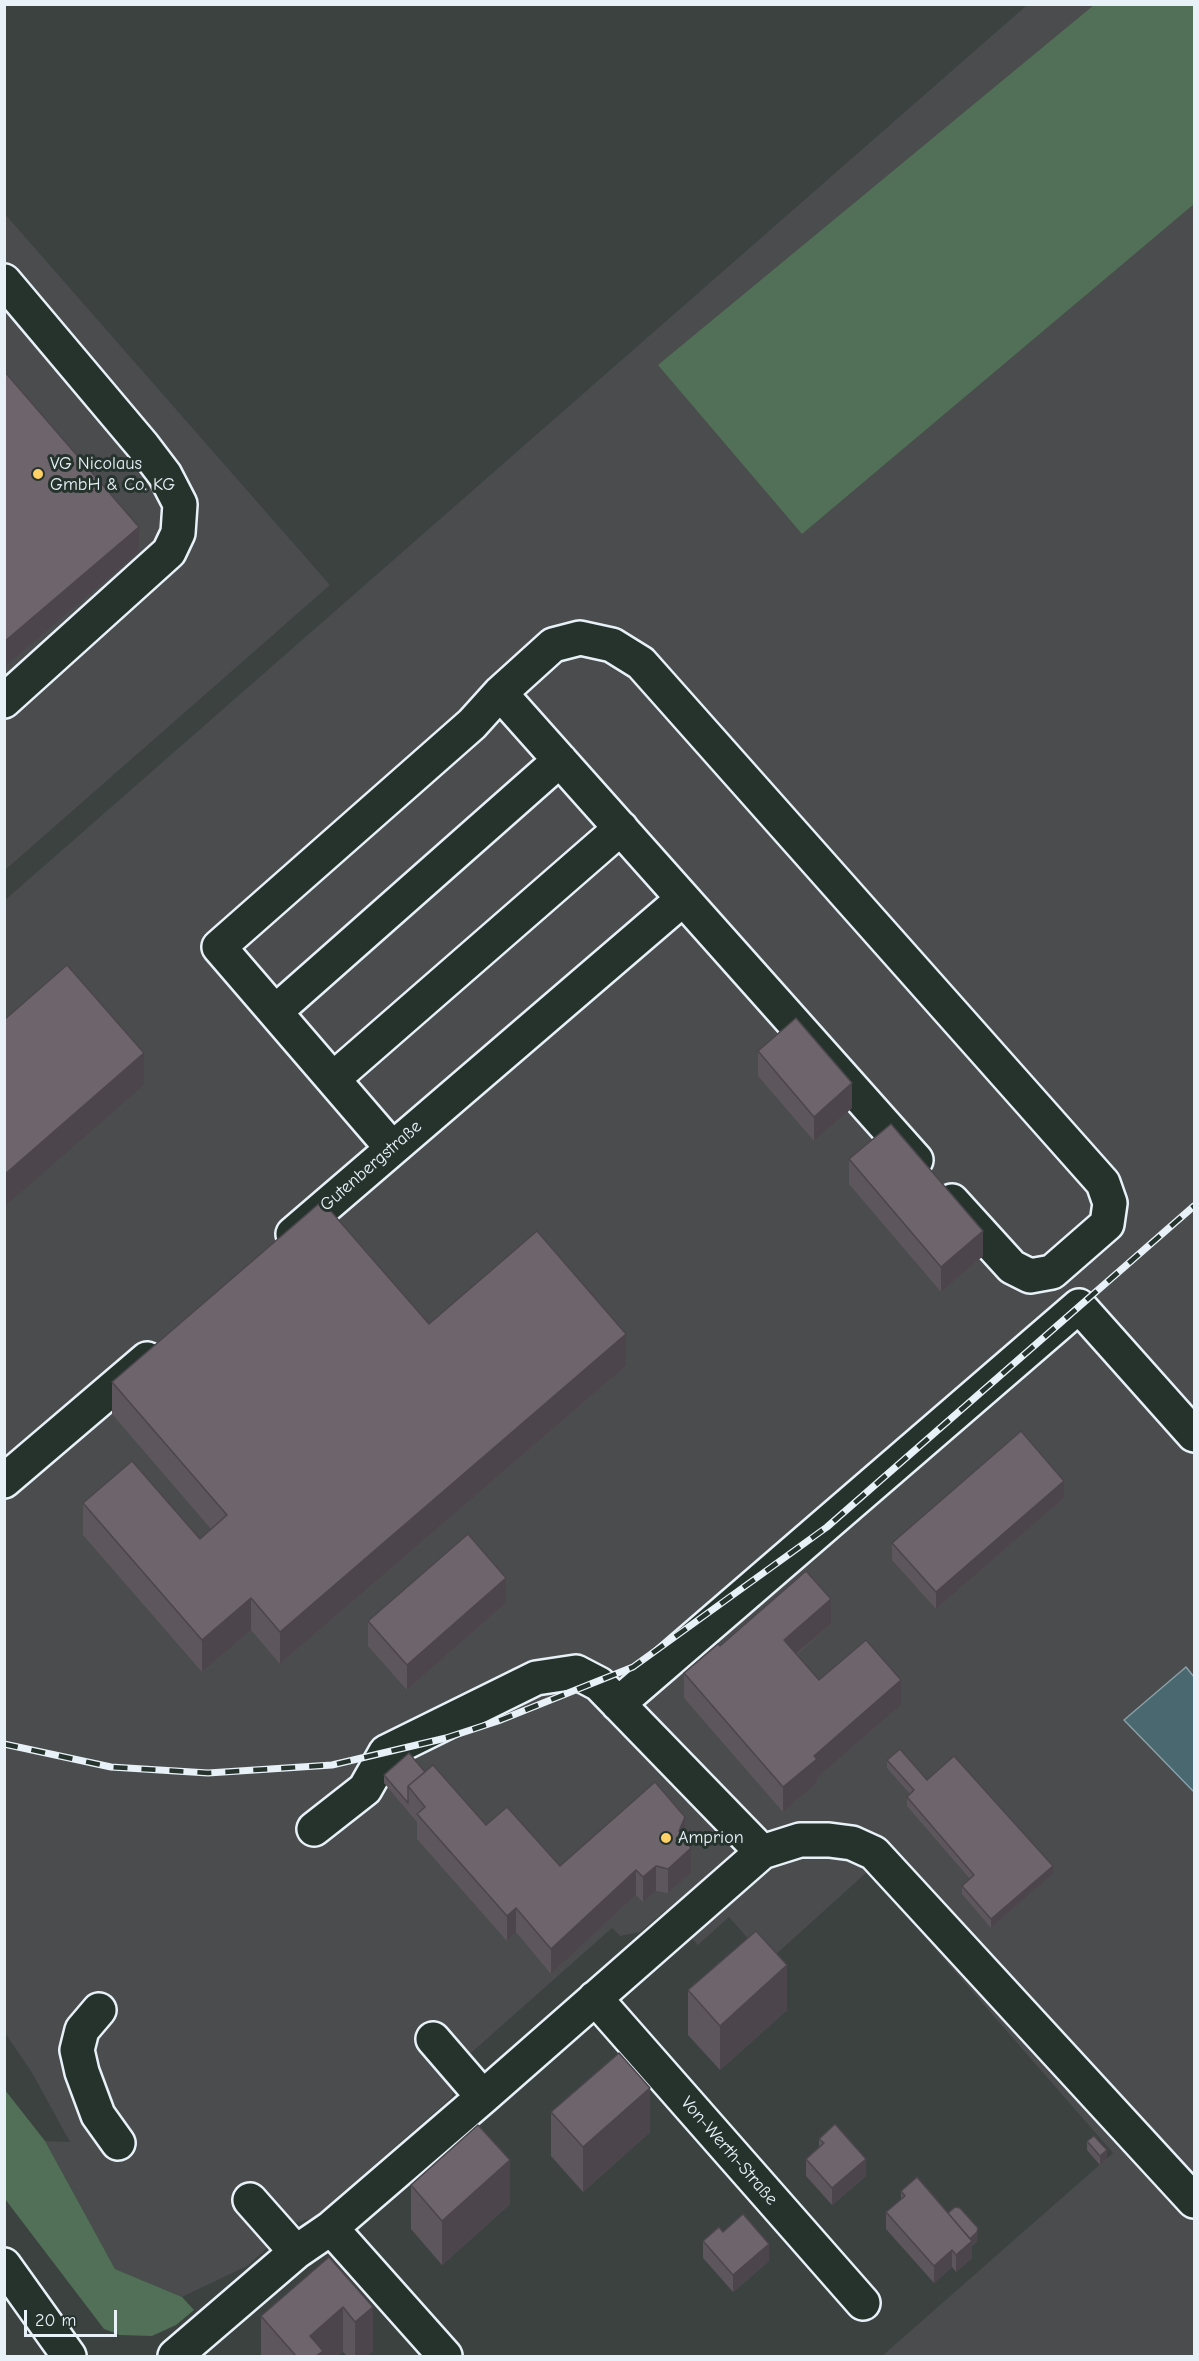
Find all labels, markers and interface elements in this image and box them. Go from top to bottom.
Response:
place label: VG Nicolaus GmbH & Co. KG [50,453,175,496]
marker: VG Nicolaus GmbH & Co. KG [31,467,45,481]
street label: Gutenbergstraße [316,1116,426,1216]
place label: Amprion [678,1827,744,1849]
marker: Amprion [659,1831,673,1845]
street label: Von-Werth-Straße [676,2092,782,2210]
scale bar [27,2298,120,2336]
text: 20 m [35,2310,76,2331]

